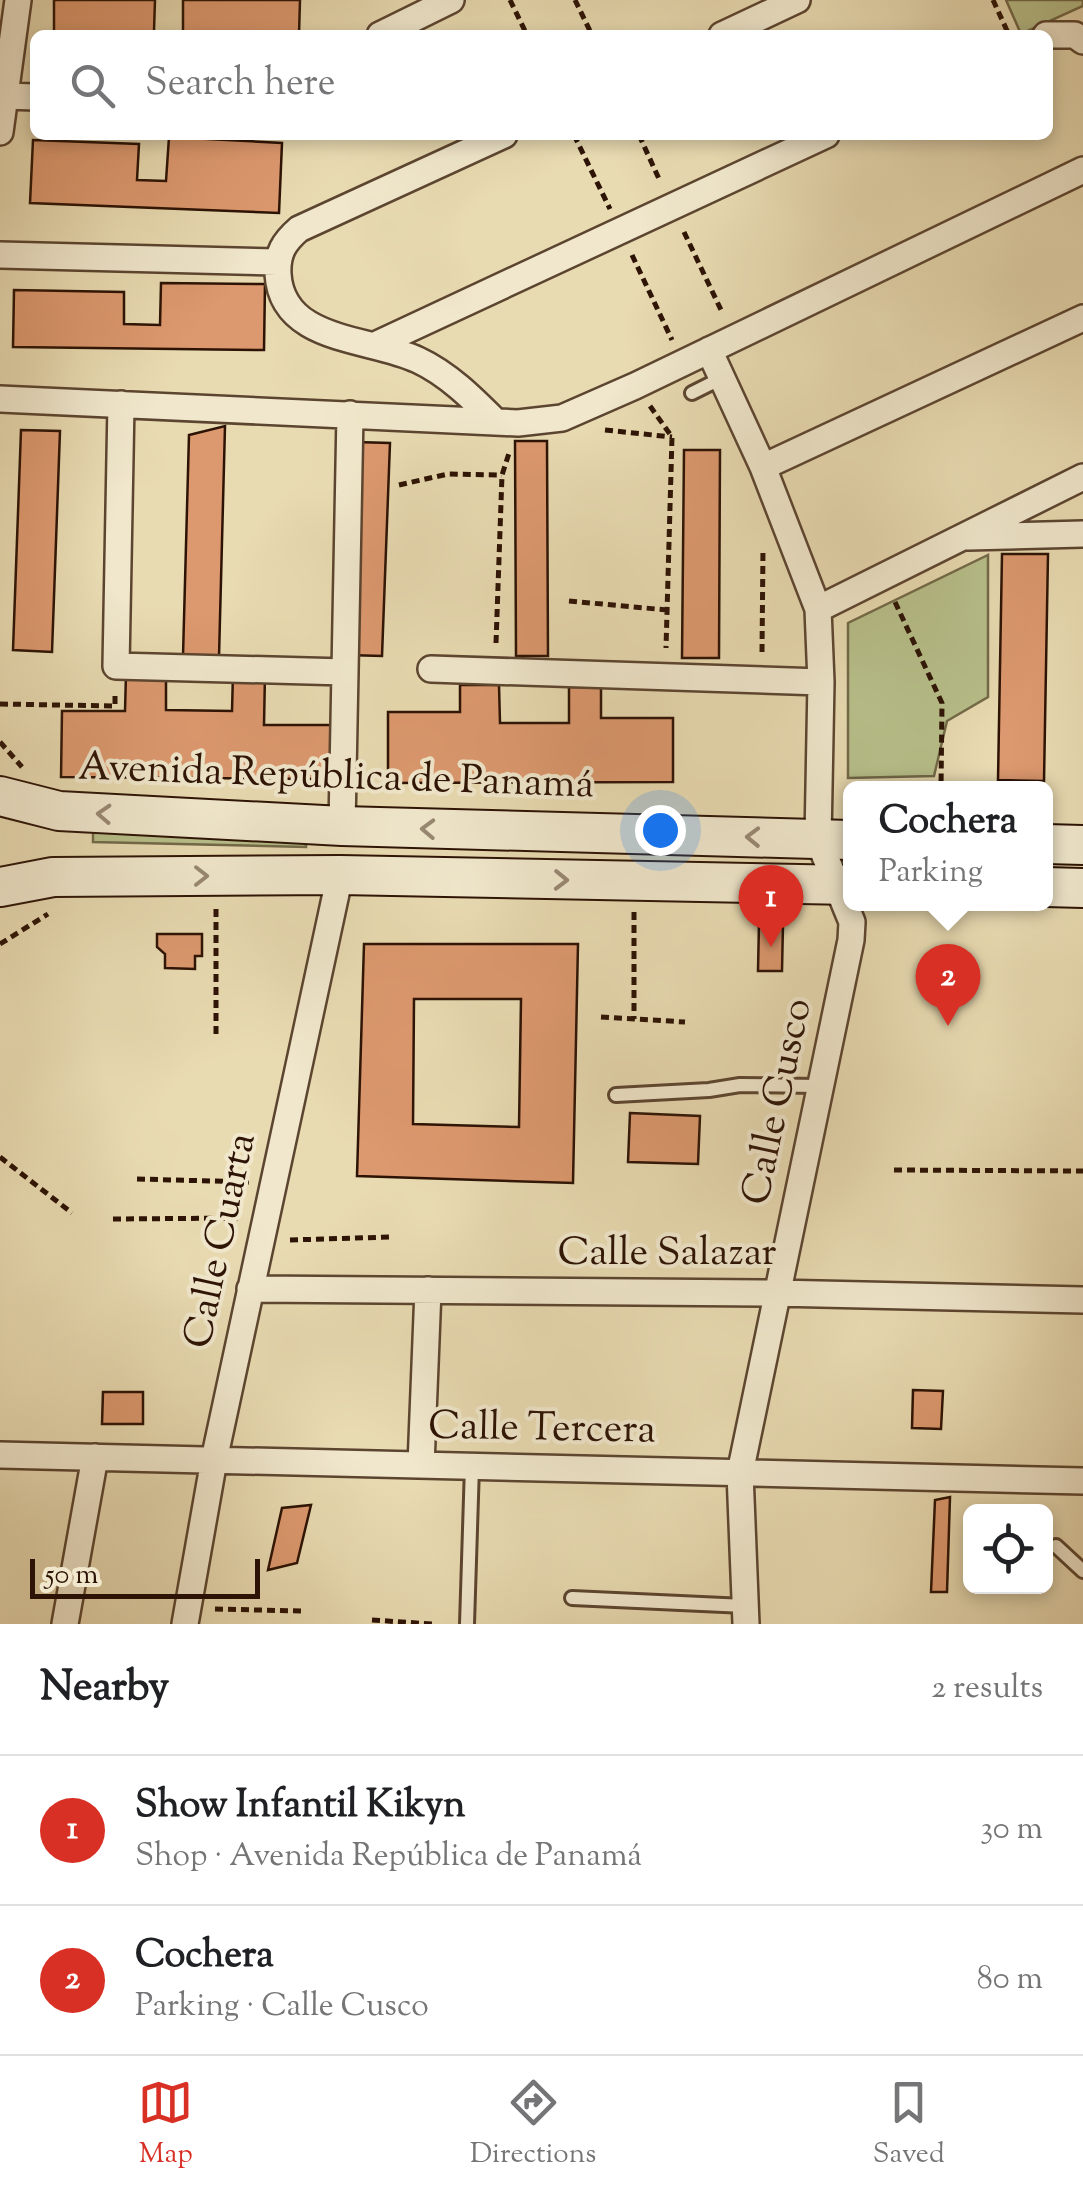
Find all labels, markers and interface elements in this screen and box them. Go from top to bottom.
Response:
search box [30,30,1053,140]
icon: search [65,58,120,113]
text: Search here [145,58,336,112]
street label: Avenida República de Panamá [77,741,595,815]
popup [843,781,1053,911]
text: Cochera [879,796,1017,850]
one-way arrow [95,804,111,825]
your location [635,805,686,856]
one-way arrow [420,819,436,840]
one-way arrow [745,827,761,848]
text: Parking [879,850,983,896]
pin: 1 [738,864,804,947]
one-way arrow [194,865,210,887]
one-way arrow [554,869,570,890]
pin: 2 [916,944,980,1026]
street label: Calle Cusco [729,994,829,1210]
street label: Calle Cuarta [171,1128,273,1354]
street label: Calle Salazar [557,1226,777,1283]
street label: Calle Tercera [428,1400,656,1460]
map controls [963,1504,1053,1594]
button: locate [963,1504,1053,1594]
scale bar [30,1554,260,1598]
text: 50 m [45,1556,99,1596]
text: Nearby [40,1659,169,1719]
text: 2 results [931,1666,1043,1712]
text: Show Infantil Kikyn [135,1780,466,1834]
text: 1 [67,1807,78,1853]
text: 30 m [980,1807,1043,1853]
text: Shop · Avenida República de Panamá [135,1834,642,1880]
text: Cochera [135,1930,274,1984]
text: 2 [65,1957,80,2003]
text: 80 m [977,1957,1043,2003]
text: Parking · Calle Cusco [135,1984,429,2030]
tab: Map [138,2075,193,2175]
tab: Directions [470,2075,596,2175]
tab: Saved [873,2075,945,2175]

